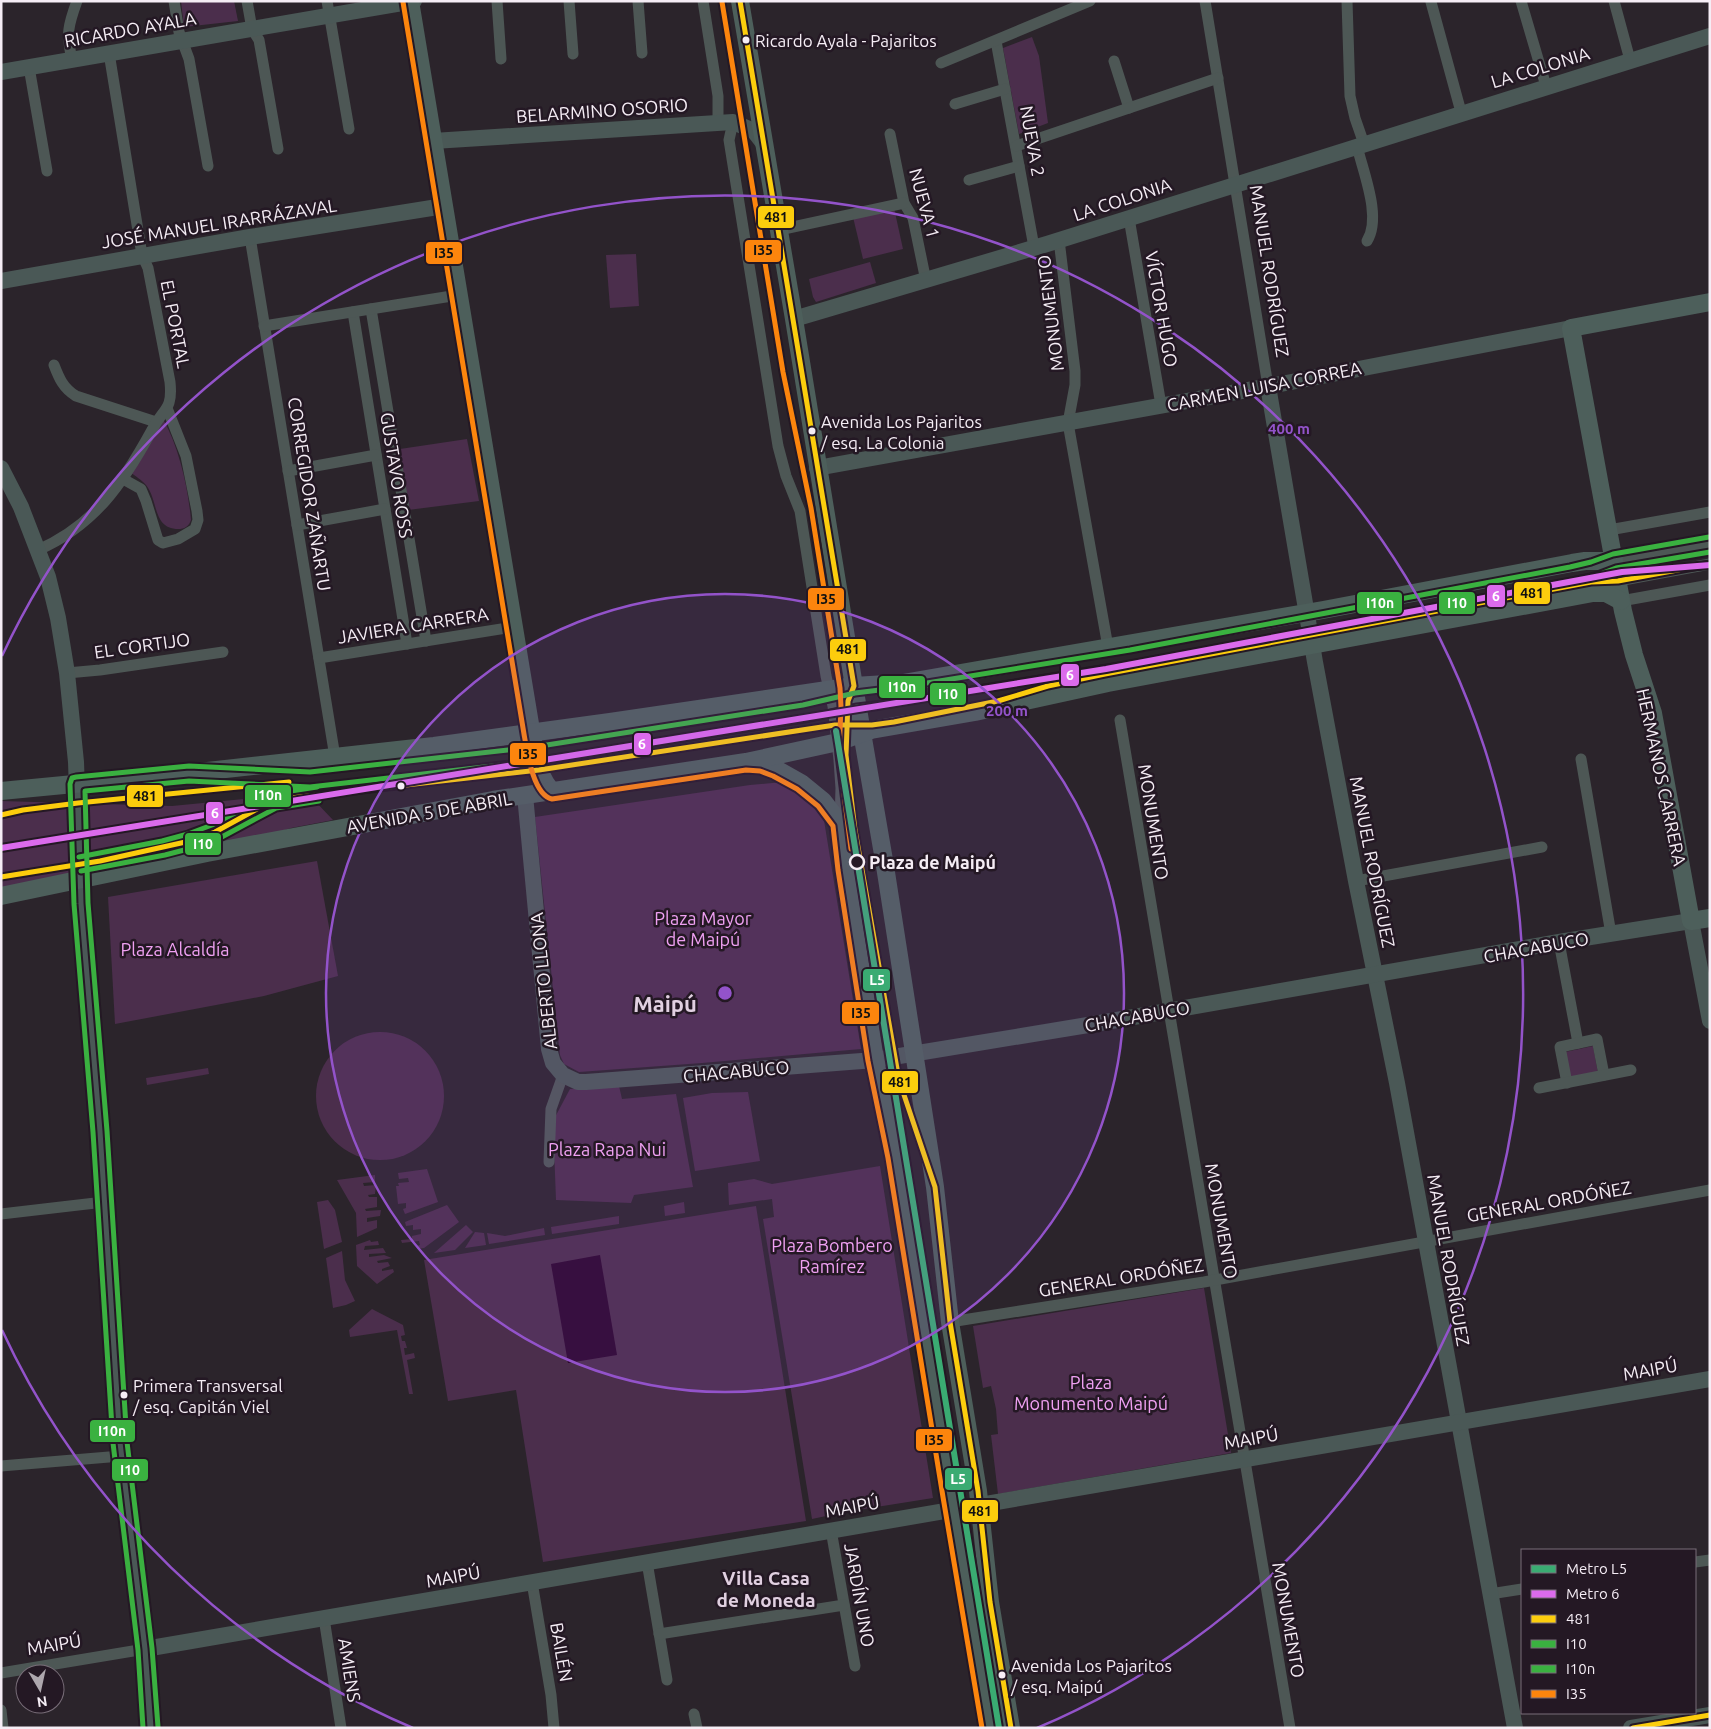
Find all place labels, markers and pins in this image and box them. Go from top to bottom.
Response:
place label: Ricardo Ayala - Pajaritos [755,31,937,50]
marker: Ricardo Ayala - Pajaritos [741,35,751,45]
place label: Avenida Los Pajaritos / esq. La Colonia [820,412,982,452]
marker: Avenida Los Pajaritos / esq. La Colonia [807,426,817,436]
unlabelled marker [396,781,406,791]
place label: Plaza de Maipú [869,852,996,872]
marker: Plaza de Maipú [849,854,865,870]
centre of rings [716,984,734,1002]
place label: Primera Transversal / esq. Capitán Viel [132,1376,283,1416]
marker: Primera Transversal / esq. Capitán Viel [119,1390,129,1400]
place label: Avenida Los Pajaritos / esq. Maipú [1010,1656,1172,1696]
marker: Avenida Los Pajaritos / esq. Maipú [997,1670,1007,1680]

